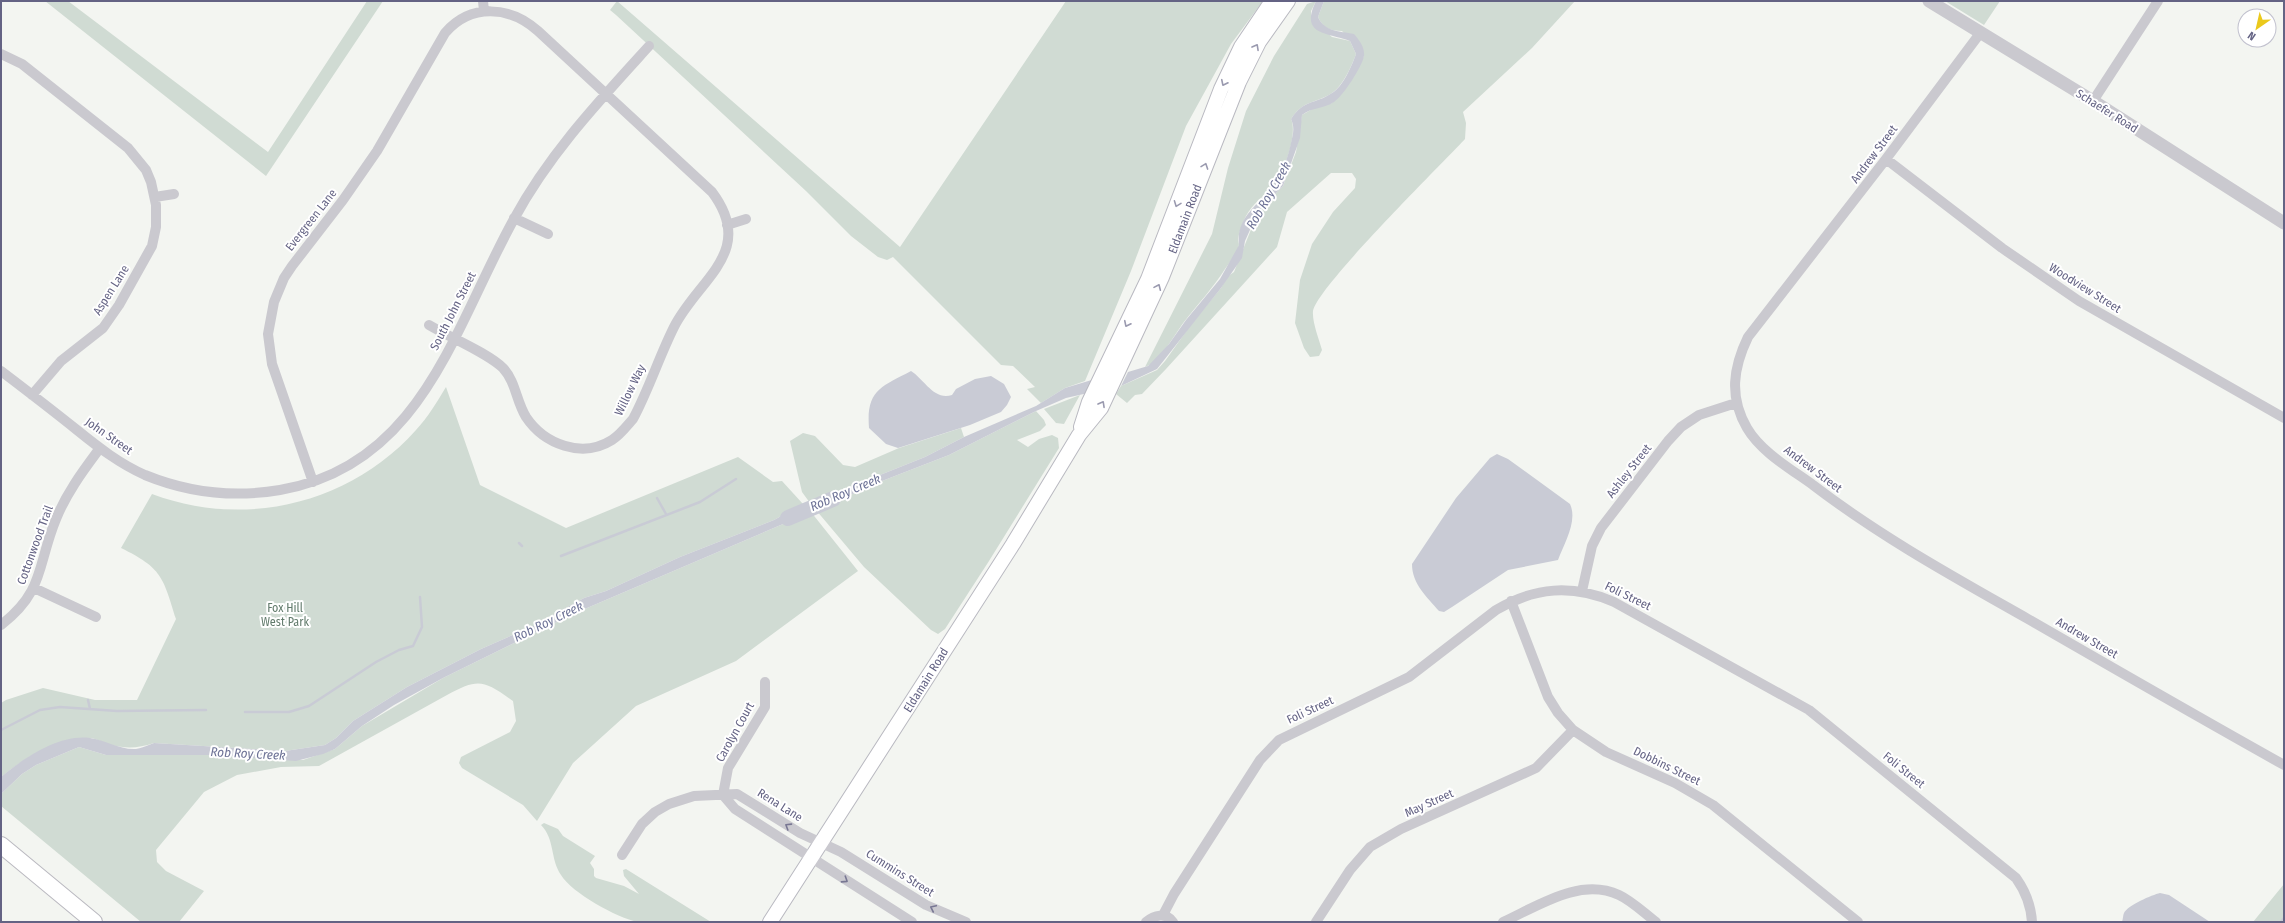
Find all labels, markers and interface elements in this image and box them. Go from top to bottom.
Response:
north arrow [2237,8,2277,48]
text: N [2245,29,2258,43]
one-way arrow [1252,44,1259,51]
one-way arrow [1221,78,1229,86]
street label: Schaefer Road [2073,86,2141,136]
street label: Andrew Street [1848,122,1900,186]
water label: Rob Roy Creek [1243,158,1294,232]
one-way arrow [1201,163,1209,170]
street label: Eldamain Road [1165,182,1205,256]
street label: Evergreen Lane [283,186,339,254]
one-way arrow [1174,200,1182,207]
street label: Woodview Street [2046,260,2124,316]
street label: Aspen Lane [90,262,132,318]
street label: South John Street [427,269,479,353]
one-way arrow [1153,284,1161,291]
one-way arrow [1124,319,1132,327]
street label: Willow Way [612,362,649,418]
one-way arrow [1097,401,1105,409]
street label: John Street [83,415,135,457]
street label: Ashley Street [1604,441,1654,501]
street label: Andrew Street [1781,443,1845,495]
water label: Rob Roy Creek [808,471,883,514]
street label: Cottonwood Trail [14,503,56,587]
street label: Foli Street [1603,579,1653,613]
water label: Rob Roy Creek [511,598,586,645]
park label: Fox Hill West Park [261,601,309,629]
street label: Andrew Street [2054,615,2120,661]
street label: Eldamain Road [901,645,951,715]
street label: Foli Street [1285,693,1336,727]
street label: Carolyn Court [713,700,757,764]
water label: Rob Roy Creek [210,744,286,763]
street label: Dobbins Street [1631,744,1703,788]
street label: Foli Street [1880,749,1928,791]
street label: Rena Lane [755,786,805,824]
street label: May Street [1402,786,1456,820]
one-way arrow [785,823,792,830]
street label: Cummins Street [863,847,937,899]
one-way arrow [840,875,847,882]
one-way arrow [930,905,937,913]

